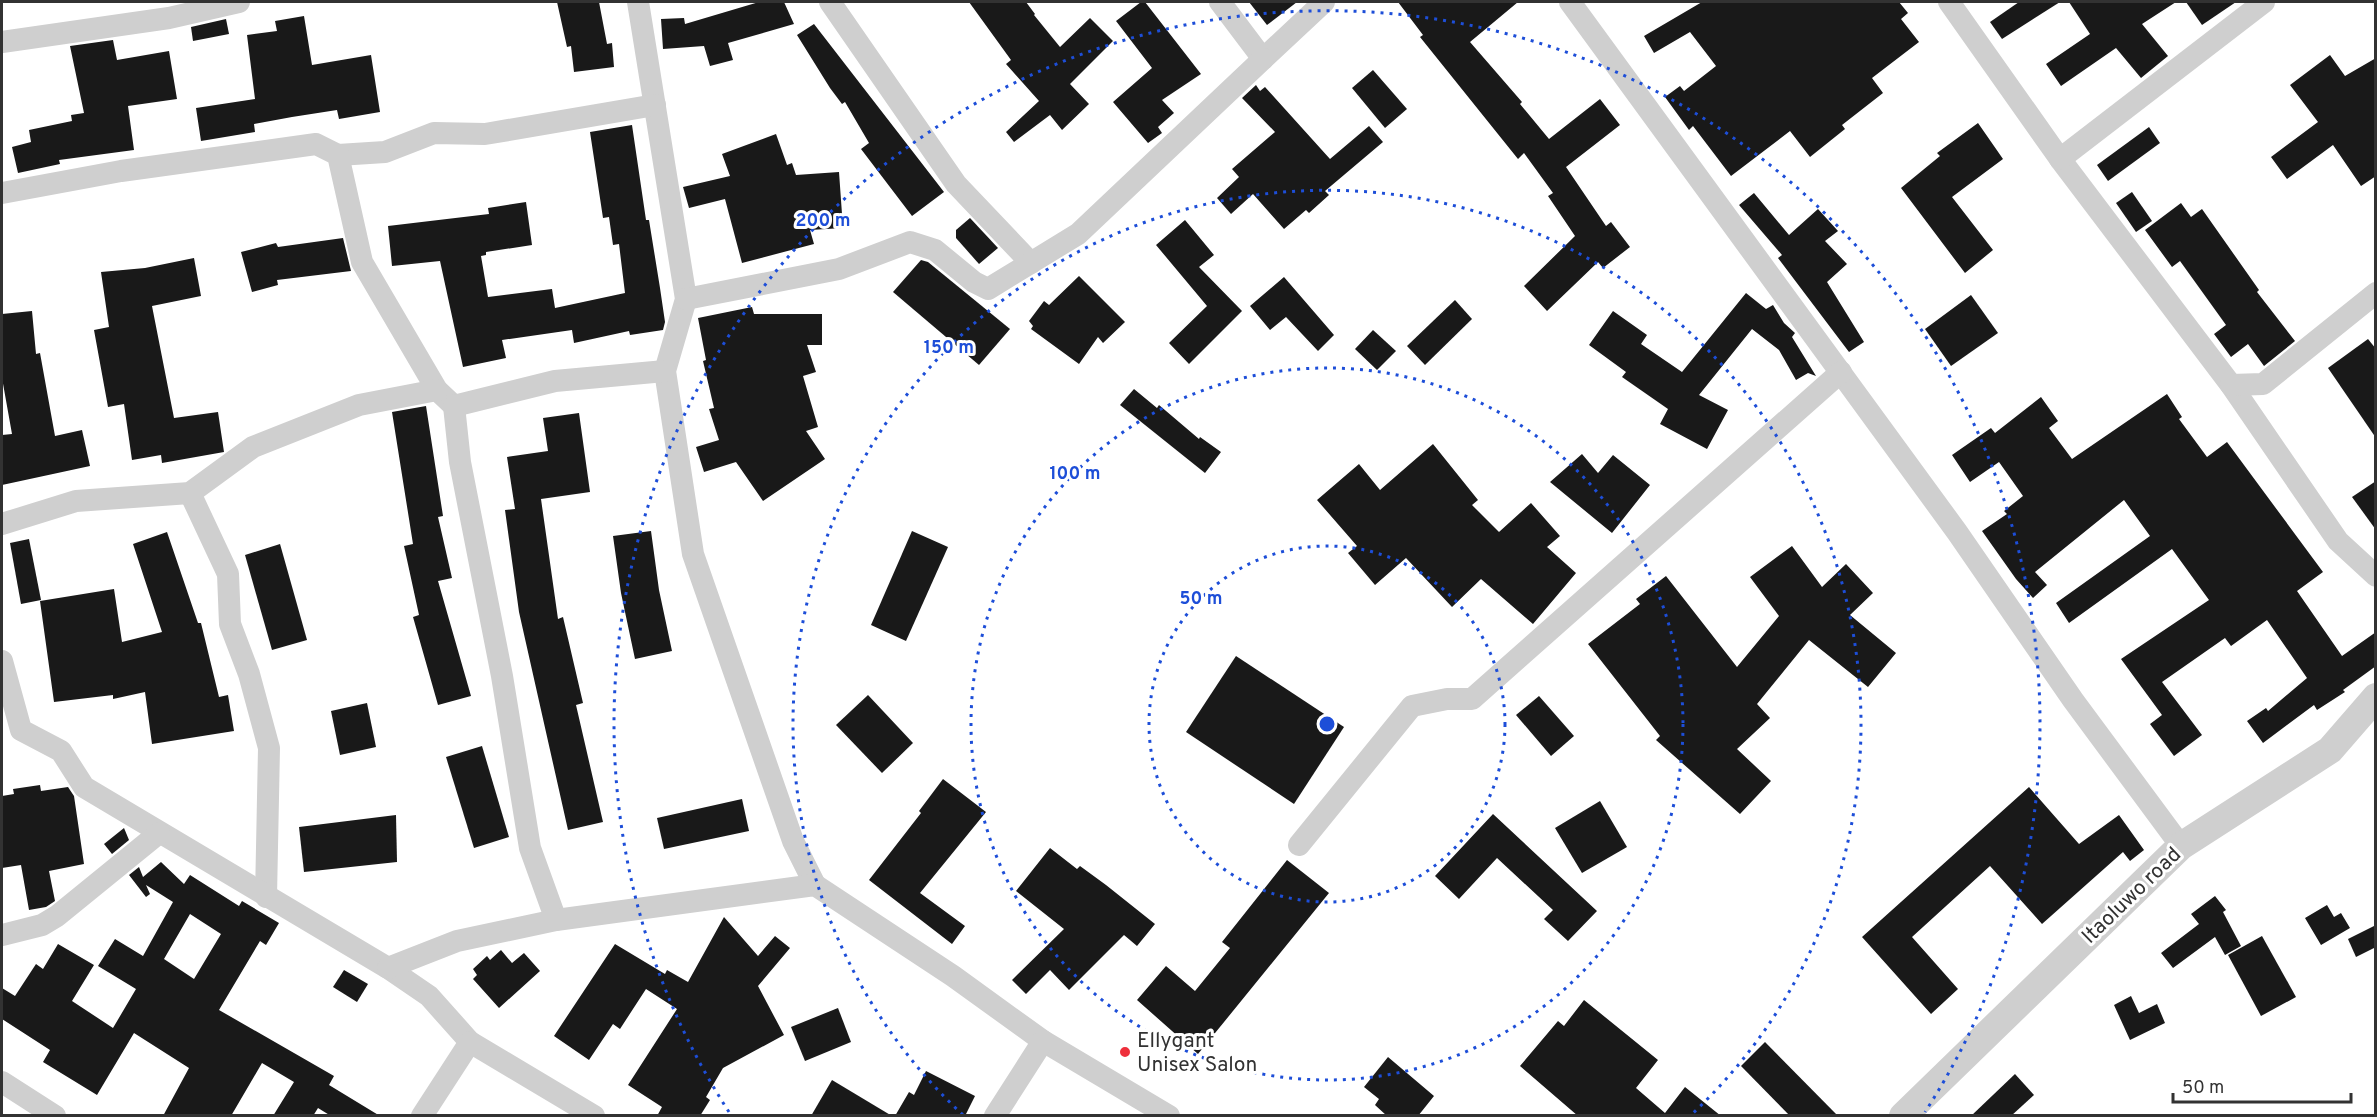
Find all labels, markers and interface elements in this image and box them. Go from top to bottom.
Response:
text: 200 m [795,210,851,233]
text: 150 m [924,337,974,360]
text: 100 m [1049,463,1101,486]
text: 50 m [1179,588,1223,611]
centre of rings [1317,714,1337,734]
street label: Itaoluwo road [2076,842,2188,950]
place label: Ellygant Unisex Salon [1137,1028,1257,1079]
marker: Ellygant Unisex Salon [1118,1045,1132,1059]
scale bar [2173,1066,2352,1104]
text: 50 m [2182,1077,2224,1100]

